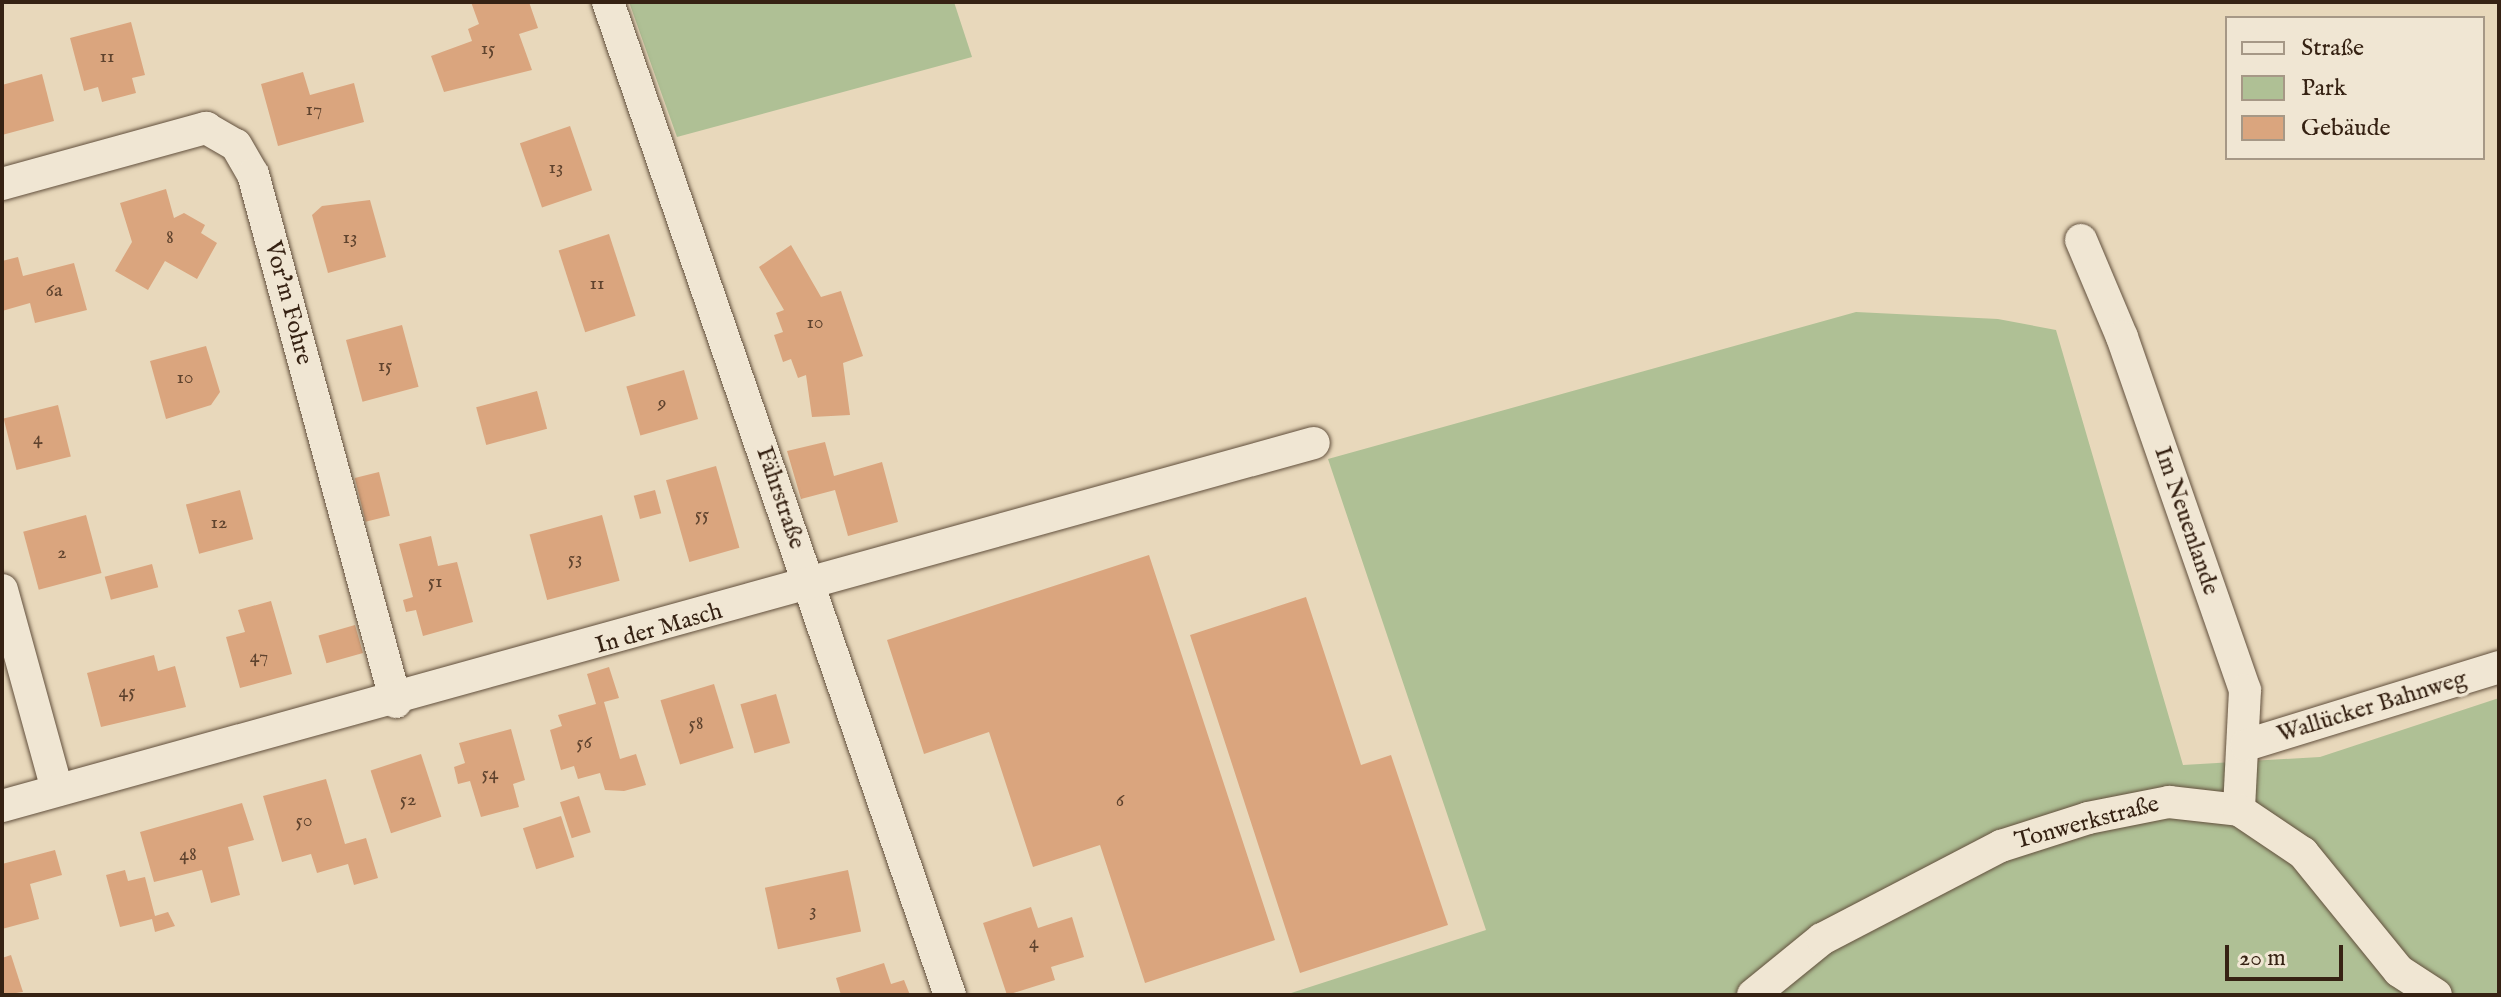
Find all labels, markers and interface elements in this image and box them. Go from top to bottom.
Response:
legend [2225,16,2485,160]
text: Straße [2301,33,2364,64]
house number: 15 [481,36,495,60]
house number: 11 [100,44,114,68]
text: Park [2301,73,2347,104]
house number: 17 [306,97,322,121]
text: Gebäude [2301,113,2391,144]
house number: 13 [549,155,563,179]
house number: 8 [166,225,174,249]
house number: 13 [343,225,357,249]
street label: Vor'm Fohre [258,238,318,368]
house number: 11 [590,271,604,295]
house number: 6a [45,278,63,302]
house number: 10 [806,310,824,334]
house number: 15 [378,353,392,377]
house number: 10 [176,365,194,389]
house number: 9 [658,390,666,414]
house number: 4 [33,426,43,450]
street label: Fährstraße [749,443,811,553]
street label: Im Neuenlande [2147,443,2225,599]
house number: 55 [695,502,709,526]
house number: 12 [211,510,227,534]
house number: 2 [57,540,67,564]
house number: 53 [568,546,582,570]
house number: 51 [428,569,442,593]
street label: In der Masch [592,597,726,661]
house number: 47 [250,644,268,668]
street label: Wallücker Bahnweg [2274,665,2470,749]
house number: 45 [119,679,135,703]
house number: 58 [688,711,704,735]
house number: 56 [576,730,592,754]
house number: 54 [482,761,498,785]
house number: 52 [400,787,416,811]
house number: 6 [1116,788,1124,812]
street label: Tonwerkstraße [2012,790,2162,856]
house number: 50 [296,808,312,832]
house number: 48 [179,842,197,866]
house number: 3 [809,898,817,922]
scale bar [2229,929,2347,979]
house number: 4 [1029,930,1039,954]
text: 20 m [2239,943,2286,974]

